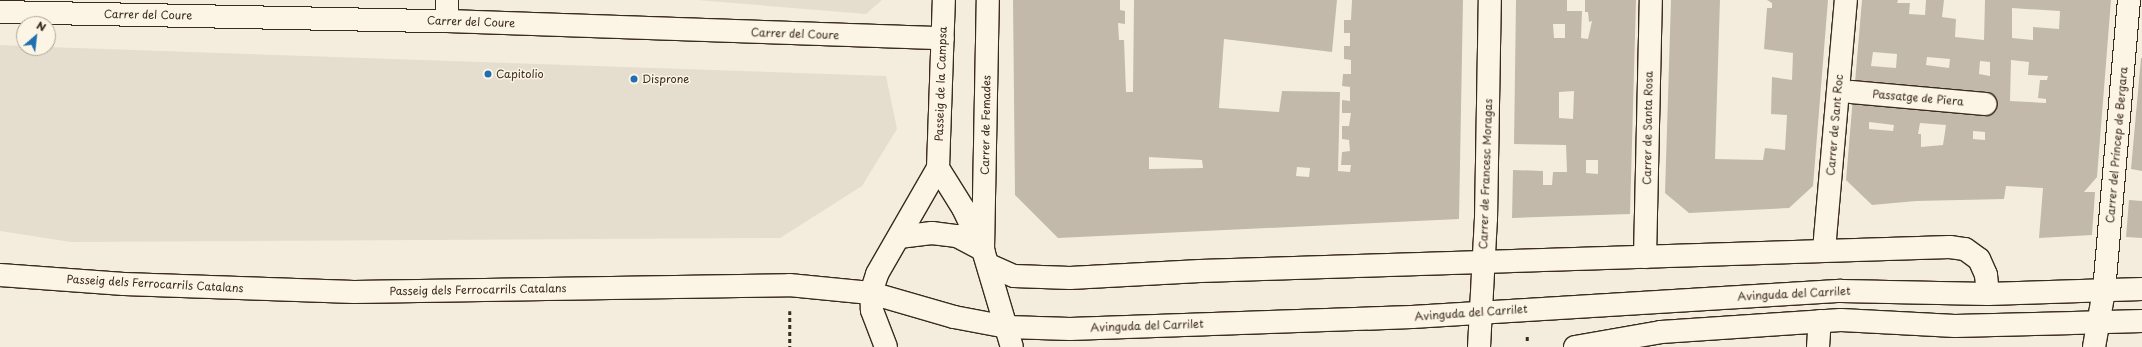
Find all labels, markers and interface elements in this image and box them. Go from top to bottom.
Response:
street label: Carrer del Coure [103,8,193,22]
street label: Carrer del Coure [426,14,516,30]
north arrow [16,16,56,56]
text: N [34,16,49,35]
street label: Carrer del Coure [750,26,840,42]
street label: Passeig de la Campsa [932,26,950,142]
street label: Carrer del Príncep de Bergara [2103,65,2131,225]
place label: Capitolio [496,67,544,81]
marker: Capitolio [483,69,493,79]
street label: Carrer de Santa Rosa [1640,70,1656,186]
place label: Disprone [642,72,689,86]
street label: Carrer de Sant Roc [1824,73,1846,177]
marker: Disprone [629,74,639,84]
street label: Carrer de Femades [979,74,993,176]
street label: Passatge de Piera [1871,87,1965,109]
street label: Carrer de Francesc Moragas [1477,98,1495,250]
street label: Passeig dels Ferrocarrils Catalans [66,273,244,295]
street label: Passeig dels Ferrocarrils Catalans [389,282,567,298]
street label: Avinguda del Carrilet [1737,284,1851,304]
street label: Avinguda del Carrilet [1414,302,1528,324]
street label: Avinguda del Carrilet [1090,317,1204,335]

